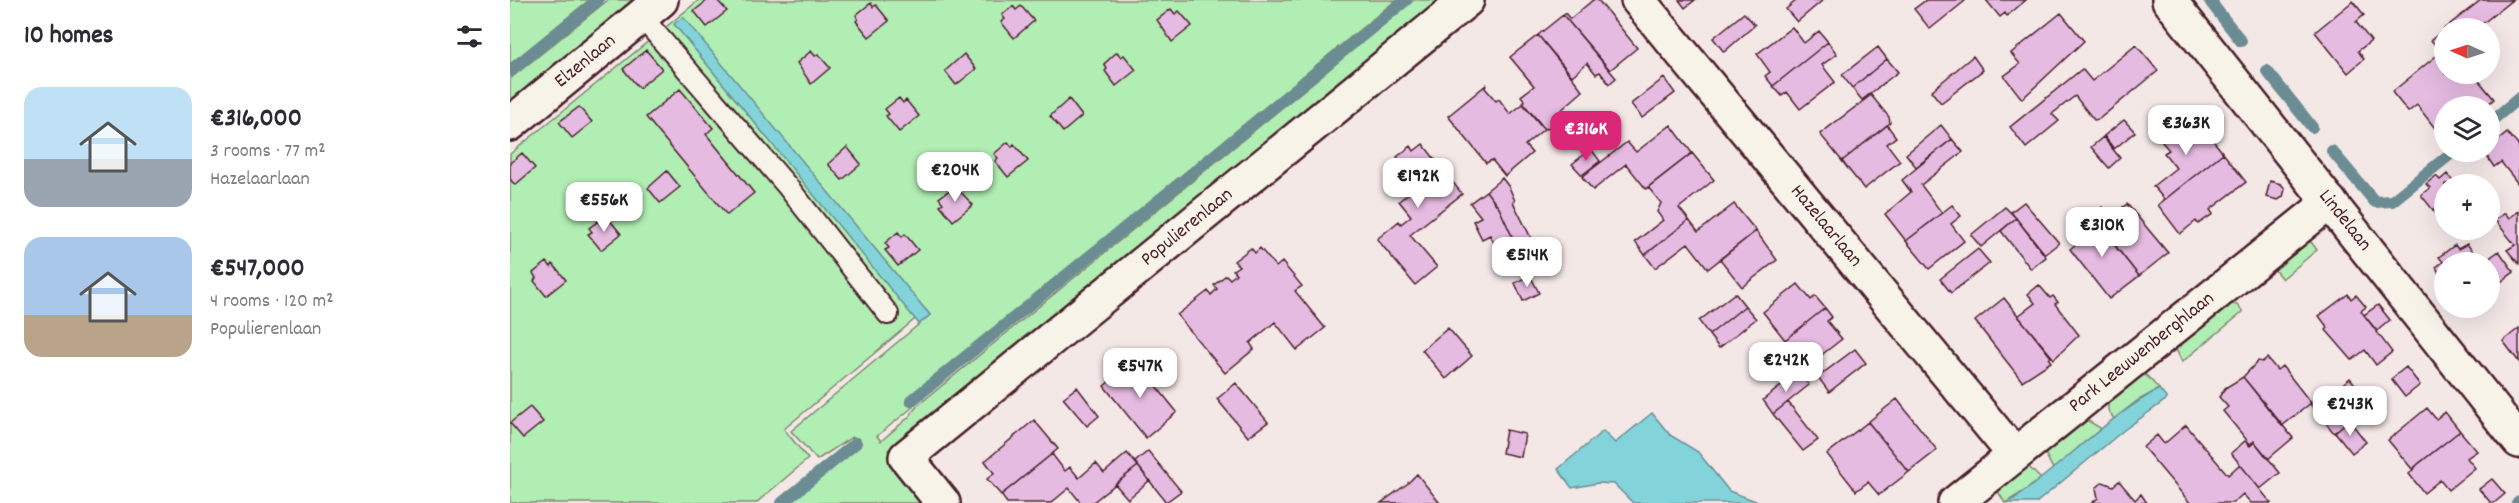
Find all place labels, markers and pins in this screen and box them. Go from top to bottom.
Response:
pin: €363K [2144,105,2228,156]
pin: €316K [1544,111,1628,162]
pin: €204K [913,152,997,203]
pin: €192K [1376,158,1460,209]
pin: €556K [562,182,646,233]
pin: €310K [2060,207,2144,258]
pin: €514K [1485,237,1569,288]
pin: €242K [1744,342,1828,393]
pin: €547K [1098,348,1182,399]
pin: €243K [2308,386,2392,437]

